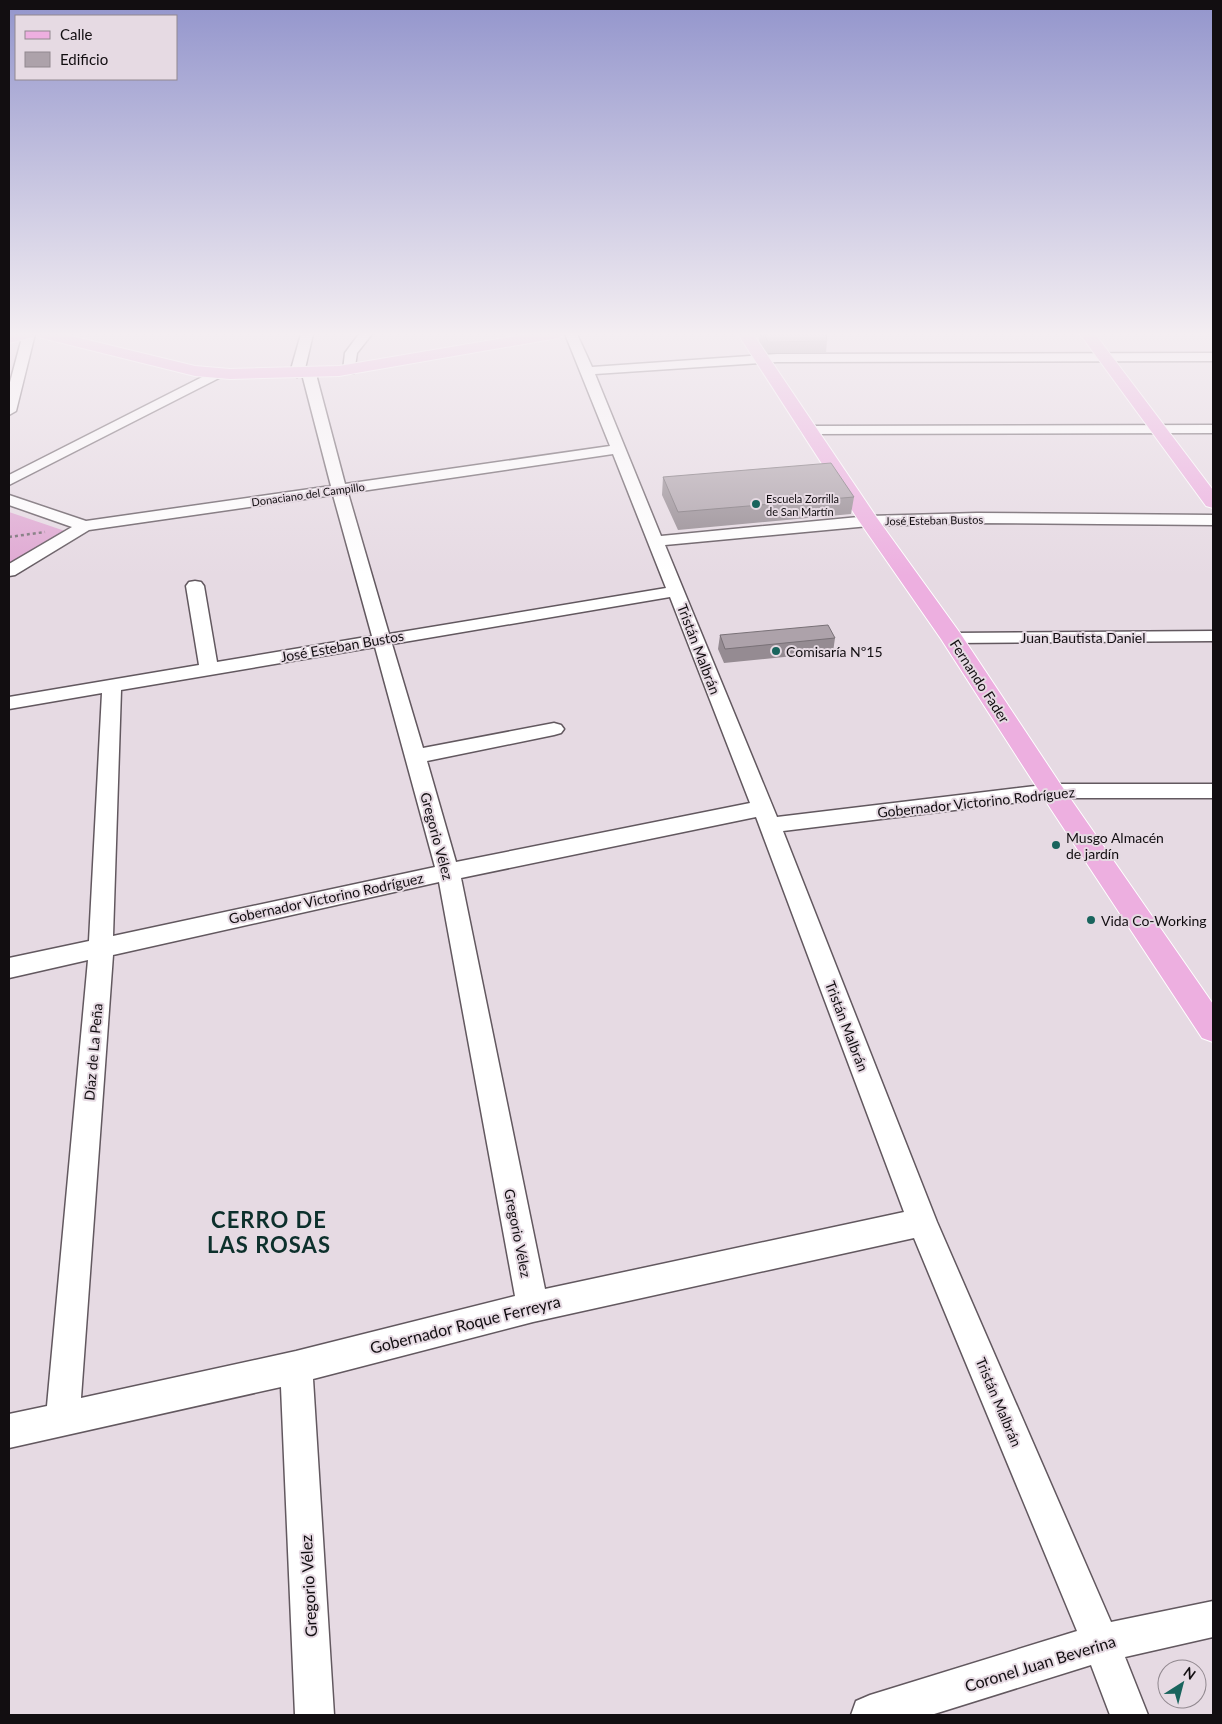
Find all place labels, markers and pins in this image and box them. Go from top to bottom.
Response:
place label: Escuela Zorrilla de San Martín [766,492,839,518]
marker: Escuela Zorrilla de San Martín [750,498,762,510]
place label: Comisaría Nº15 [786,643,883,660]
marker: Comisaría Nº15 [770,645,782,657]
place label: Musgo Almacén de jardín [1066,829,1164,862]
marker: Musgo Almacén de jardín [1050,839,1062,851]
place label: Vida Co-Working [1101,912,1207,929]
marker: Vida Co-Working [1085,914,1097,926]

